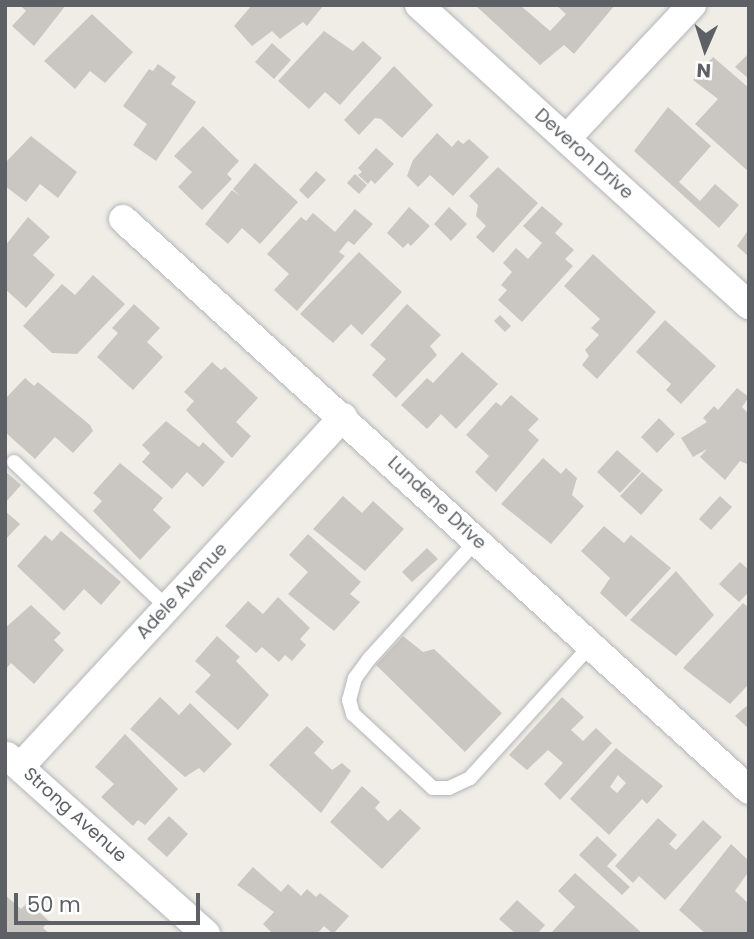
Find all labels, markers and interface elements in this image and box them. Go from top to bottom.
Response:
north arrow [670,14,740,84]
text: N [696,57,712,84]
street label: Deveron Drive [530,104,638,204]
street label: Lundene Drive [383,452,491,554]
street label: Adele Avenue [132,538,232,644]
street label: Strong Avenue [19,763,131,867]
scale bar [18,880,203,924]
text: 50 m [27,890,81,919]

